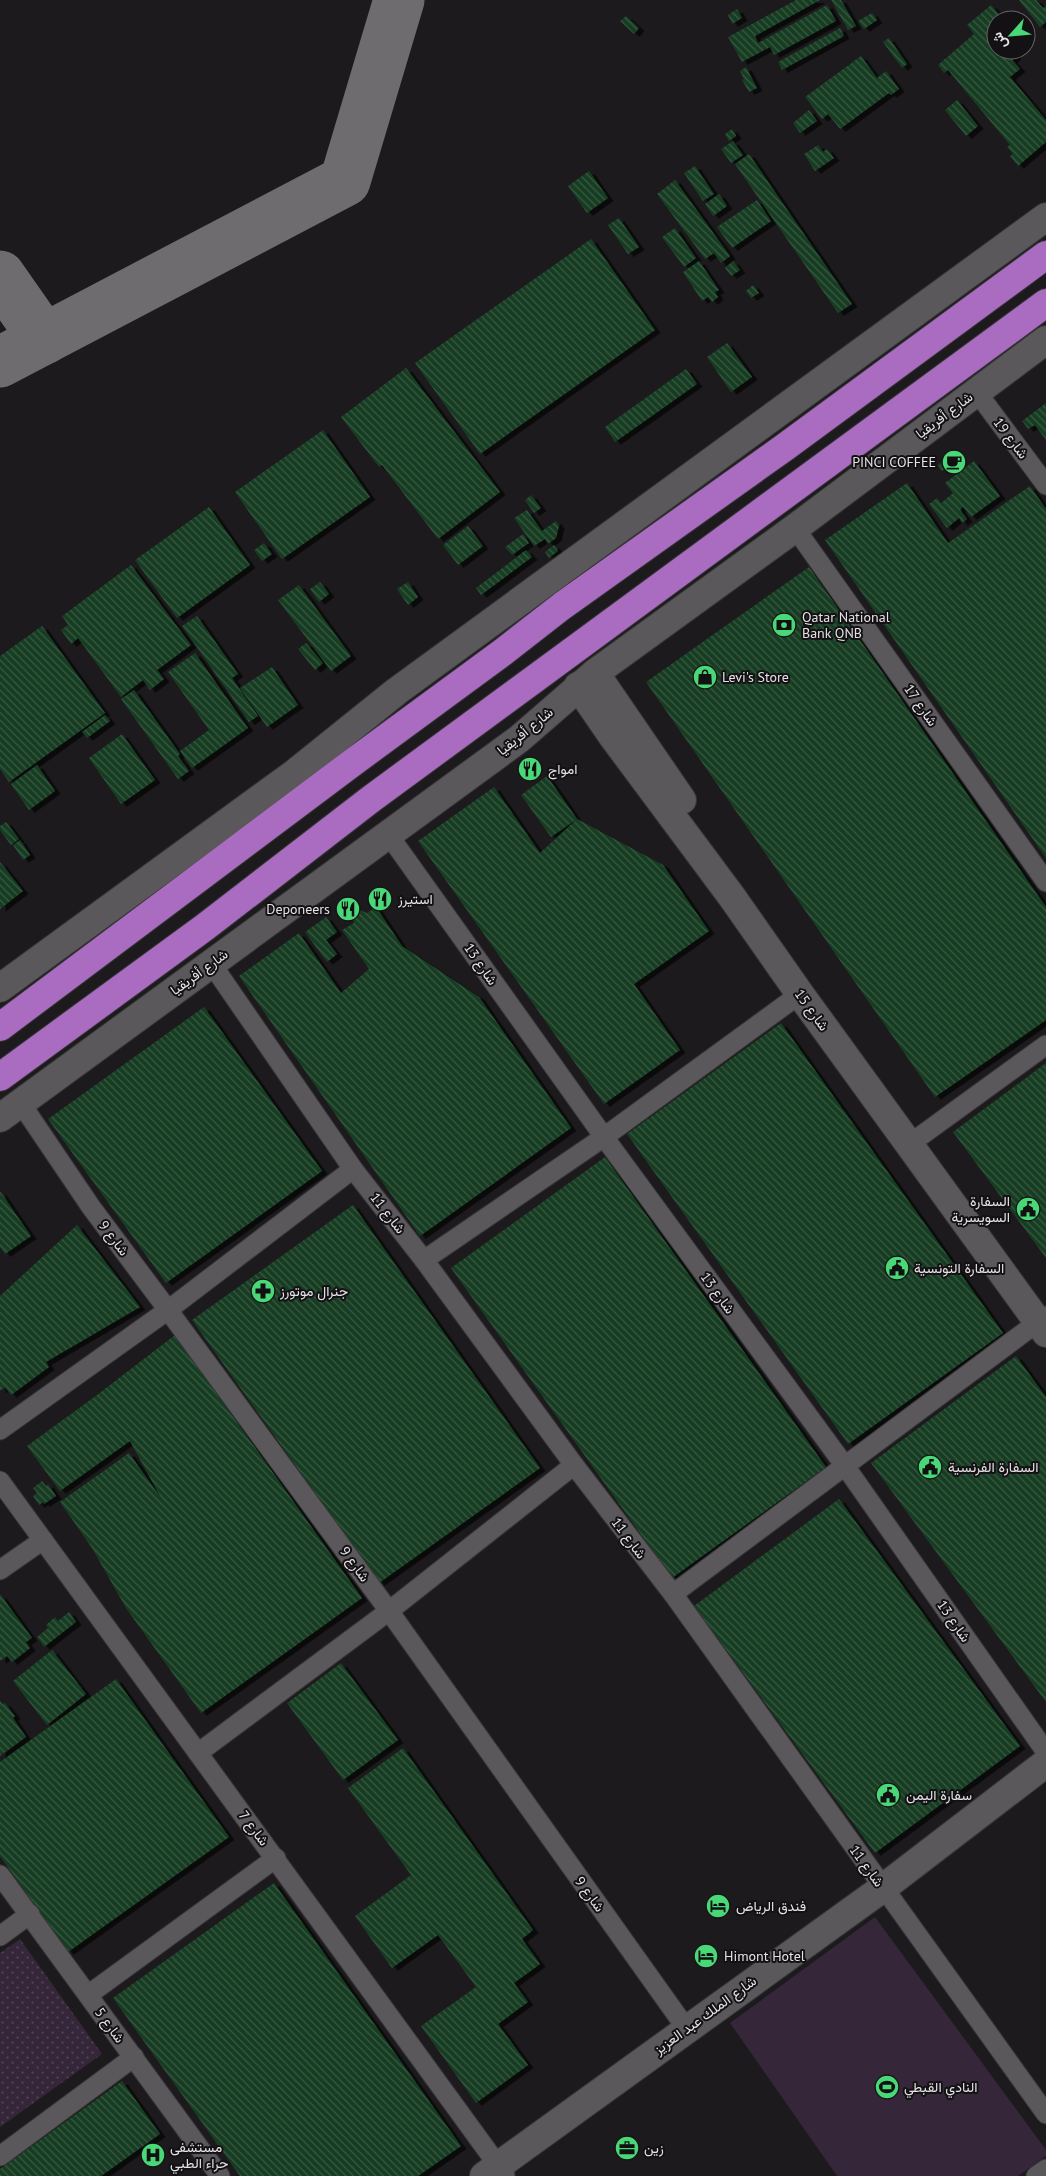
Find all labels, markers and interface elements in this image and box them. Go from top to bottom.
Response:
north arrow [986,10,1036,60]
text: ش [987,29,1011,52]
street label: شارع أفريقيا [912,388,977,444]
street label: شارع 19 [988,414,1032,463]
cafe icon: PINCI COFFEE [941,449,967,475]
place label: PINCI COFFEE [852,453,936,471]
place label: Qatar National Bank QNB [802,608,890,642]
bank icon: Qatar National Bank QNB [771,612,797,638]
shop icon: Levi's Store [692,664,718,690]
place label: Levi's Store [722,668,789,686]
street label: شارع 17 [898,681,942,731]
street label: شارع أفريقيا [493,703,558,761]
restaurant icon: امواج [517,756,543,782]
place label: امواج [548,760,578,780]
restaurant icon: استيرز [367,886,393,912]
place label: استيرز [397,890,433,908]
restaurant icon: Deponeers [335,896,361,922]
place label: Deponeers [266,900,330,918]
street label: شارع 13 [458,940,502,990]
street label: شارع أفريقيا [167,945,233,1001]
street label: شارع 15 [789,986,833,1036]
street label: شارع 11 [365,1189,410,1238]
place label: السفارة السويسرية [951,1192,1010,1226]
public building icon: السفارة السويسرية [1015,1196,1041,1222]
street label: شارع 9 [93,1217,133,1260]
public building icon: السفارة التونسية [884,1255,910,1281]
place label: السفارة التونسية [914,1259,1004,1277]
street label: شارع 13 [695,1269,739,1319]
pharmacy icon: جنرال موتورز [250,1278,276,1304]
place label: جنرال موتورز [279,1282,348,1301]
public building icon: السفارة الفرنسية [917,1454,943,1480]
place label: السفارة الفرنسية [948,1458,1039,1476]
street label: شارع 11 [606,1514,650,1563]
street label: شارع 9 [334,1543,374,1586]
street label: شارع 13 [931,1597,975,1647]
public building icon: سفارة اليمن [875,1782,901,1808]
place label: سفارة اليمن [906,1786,972,1804]
street label: شارع 7 [233,1807,273,1850]
street label: شارع 11 [844,1842,888,1892]
street label: شارع 9 [569,1873,609,1916]
hotel icon: فندق الرياض [705,1893,731,1919]
place label: فندق الرياض [736,1897,806,1915]
hotel icon: Himont Hotel [693,1943,719,1969]
place label: Himont Hotel [724,1947,805,1965]
street label: شارع الملك عبد العزيز [649,1972,761,2060]
street label: شارع 5 [89,2004,129,2047]
sports icon: النادي القبطي [874,2074,900,2100]
place label: النادي القبطي [904,2078,978,2099]
office icon: زين [614,2135,640,2161]
place label: مستشفى حراء الطبي [170,2138,228,2175]
place label: زين [644,2139,664,2157]
hospital icon: مستشفى حراء الطبي [140,2142,166,2168]

